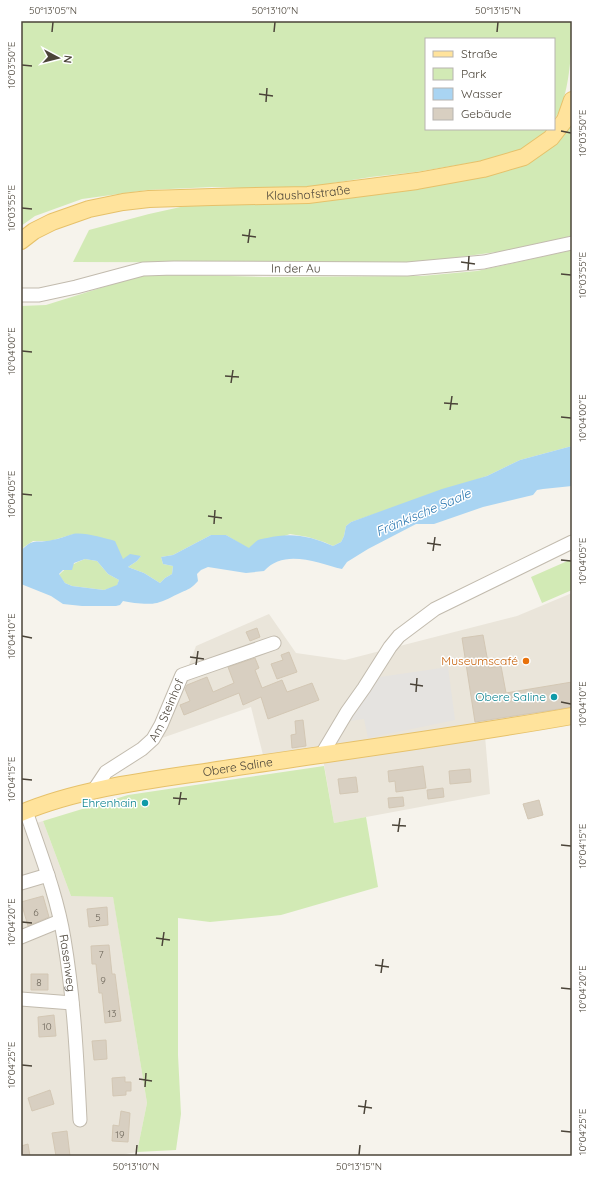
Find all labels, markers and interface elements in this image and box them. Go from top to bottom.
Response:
text: 50°13'05"N [29,4,77,17]
text: 50°13'10"N [252,4,298,17]
text: 50°13'15"N [475,4,521,17]
north arrow [38,38,78,78]
legend [425,38,555,130]
text: 10°03'50"E [5,41,18,89]
text: Straße [461,46,498,61]
text: N [60,54,75,64]
text: Park [461,66,486,81]
text: Wasser [461,86,503,101]
text: Gebäude [461,106,512,121]
text: 10°03'50"E [576,109,589,157]
street label: Klaushofstraße [266,182,351,203]
text: 10°03'55"E [5,184,18,231]
text: 10°03'55"E [576,251,589,298]
street label: In der Au [271,260,321,276]
text: 10°04'00"E [5,327,18,375]
text: 10°04'00"E [576,394,589,442]
text: 10°04'05"E [5,470,18,518]
water label: Fränkische Saale [373,485,474,539]
text: 10°04'05"E [576,537,589,585]
text: 10°04'10"E [5,613,18,659]
place label: Museumscafé [441,653,518,668]
marker: Museumscafé [521,656,531,666]
street label: Am Steinhof [145,676,187,744]
text: 10°04'10"E [576,681,589,727]
place label: Obere Saline [475,689,546,704]
marker: Obere Saline [549,692,559,702]
street label: Obere Saline [202,754,274,779]
text: 10°04'15"E [5,756,18,801]
place label: Ehrenhain [82,795,137,810]
marker: Ehrenhain [140,798,150,808]
text: 10°04'15"E [576,823,589,868]
text: 10°04'20"E [5,898,18,946]
house number: 6 [33,906,39,919]
house number: 5 [95,911,101,924]
street label: Rasenweg [56,933,79,993]
house number: 7 [98,948,104,961]
text: 10°04'20"E [576,965,589,1013]
house number: 9 [100,974,106,987]
house number: 8 [36,976,42,989]
house number: 13 [108,1007,116,1020]
house number: 10 [42,1020,52,1033]
text: 10°04'25"E [5,1041,18,1088]
text: 10°04'25"E [576,1108,589,1155]
house number: 19 [115,1128,125,1141]
text: 50°13'10"N [113,1160,159,1173]
text: 50°13'15"N [336,1160,382,1173]

